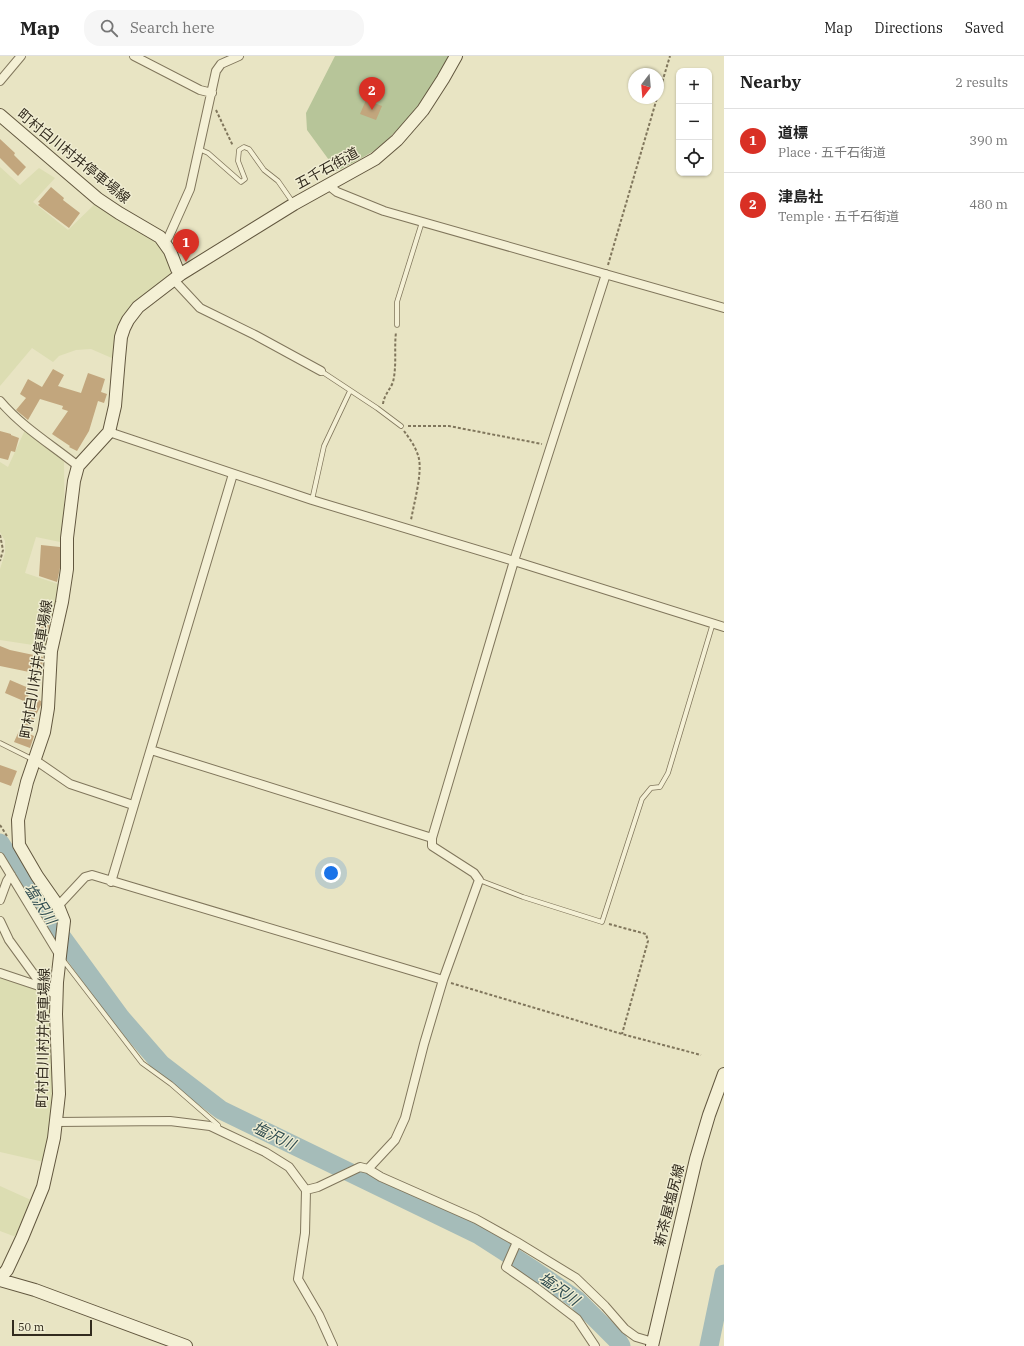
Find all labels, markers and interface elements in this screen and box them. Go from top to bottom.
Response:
search box [84,10,364,46]
text: Map [20,16,60,40]
icon: search [98,17,120,39]
text: Search here [130,18,214,37]
text: Map [824,19,853,37]
text: Directions [875,19,943,37]
text: Saved [965,19,1004,37]
north arrow [628,68,664,104]
map controls [676,68,712,176]
button: + [676,68,712,104]
text: Nearby [740,71,801,93]
text: 2 results [955,74,1008,91]
pin: 2 [359,77,385,110]
button: − [676,104,712,140]
street label: 町村白川村井停車場線 [14,105,134,207]
text: 道標 [778,123,808,142]
text: 1 [749,132,757,149]
text: 390 m [969,132,1008,149]
button: locate [676,140,712,176]
street label: 五千石街道 [292,143,362,193]
text: Place · 五千石街道 [778,144,886,161]
text: 津島社 [778,187,823,206]
text: 2 [749,196,757,213]
text: 480 m [969,196,1008,213]
text: Temple · 五千石街道 [778,208,899,225]
pin: 1 [173,229,199,262]
street label: 町村白川村井停車場線 [16,598,56,740]
your location [321,863,341,883]
water label: 塩沢川 [20,880,62,929]
street label: 町村白川村井停車場線 [33,968,53,1108]
water label: 塩沢川 [250,1117,300,1155]
street label: 新茶屋塩尻線 [650,1162,688,1248]
water label: 塩沢川 [535,1268,585,1310]
scale bar [12,1318,92,1337]
text: 50 m [18,1320,44,1334]

